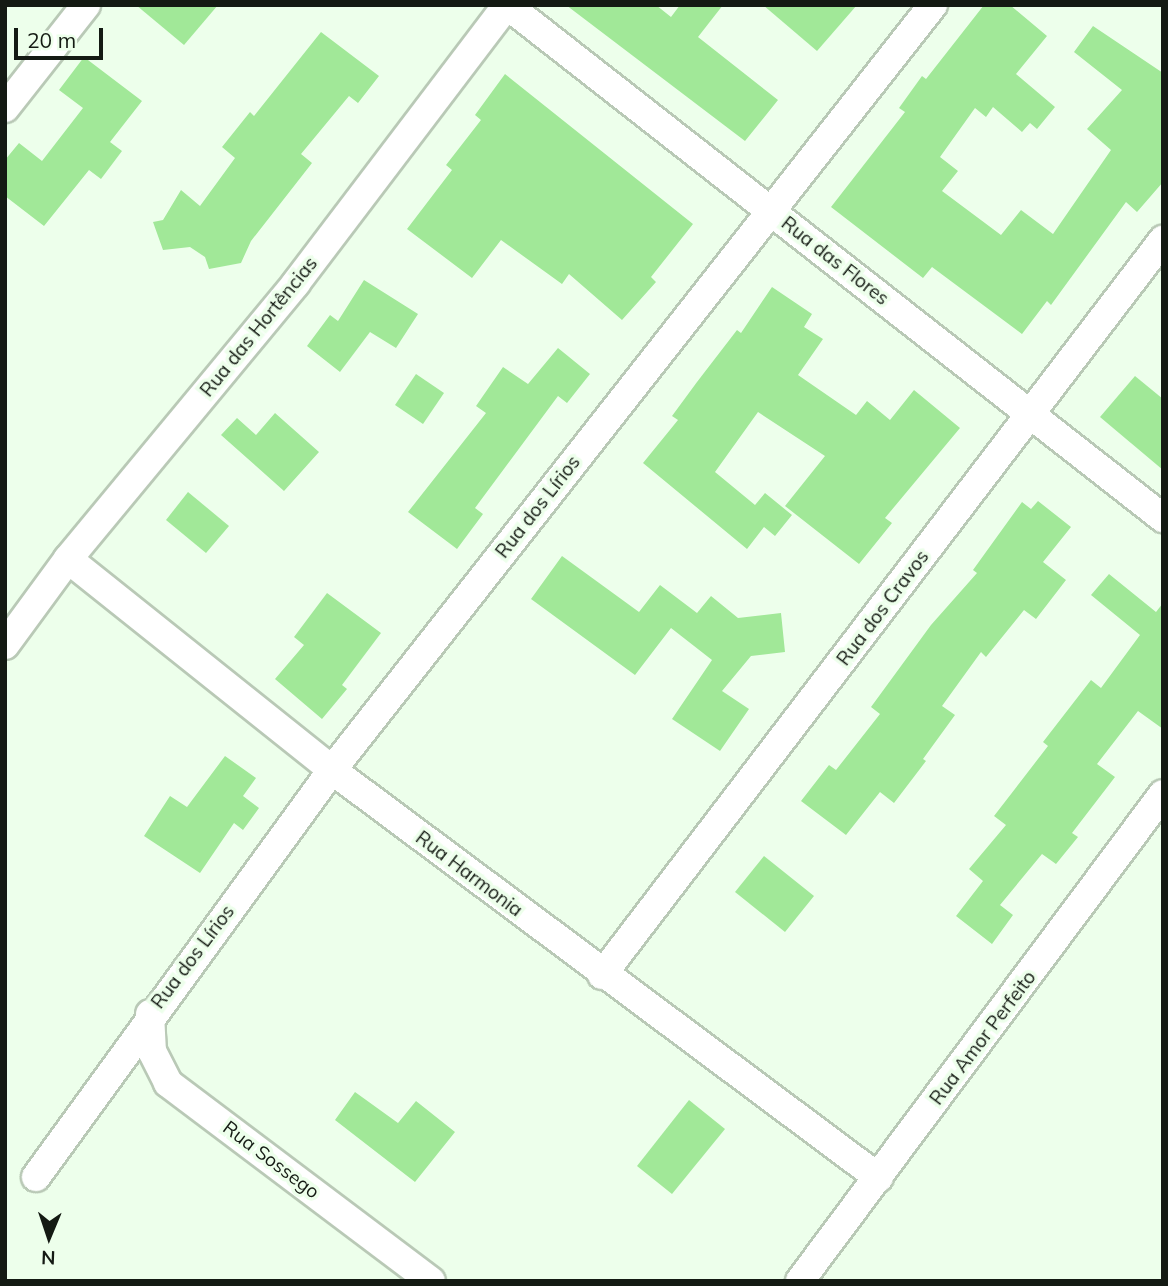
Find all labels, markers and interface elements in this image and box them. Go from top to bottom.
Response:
scale bar [18,14,107,58]
text: 20 m [27,27,76,53]
street label: Rua das Flores [777,212,893,310]
street label: Rua das Hortências [196,253,322,401]
street label: Rua dos Lírios [491,451,585,563]
street label: Rua dos Cravos [832,546,934,670]
street label: Rua Harmonia [411,826,527,922]
street label: Rua dos Lírios [147,901,239,1013]
street label: Rua Amor Perfeito [925,966,1041,1110]
street label: Rua Sossego [218,1116,324,1204]
north arrow [14,1202,84,1272]
text: N [41,1246,56,1270]

